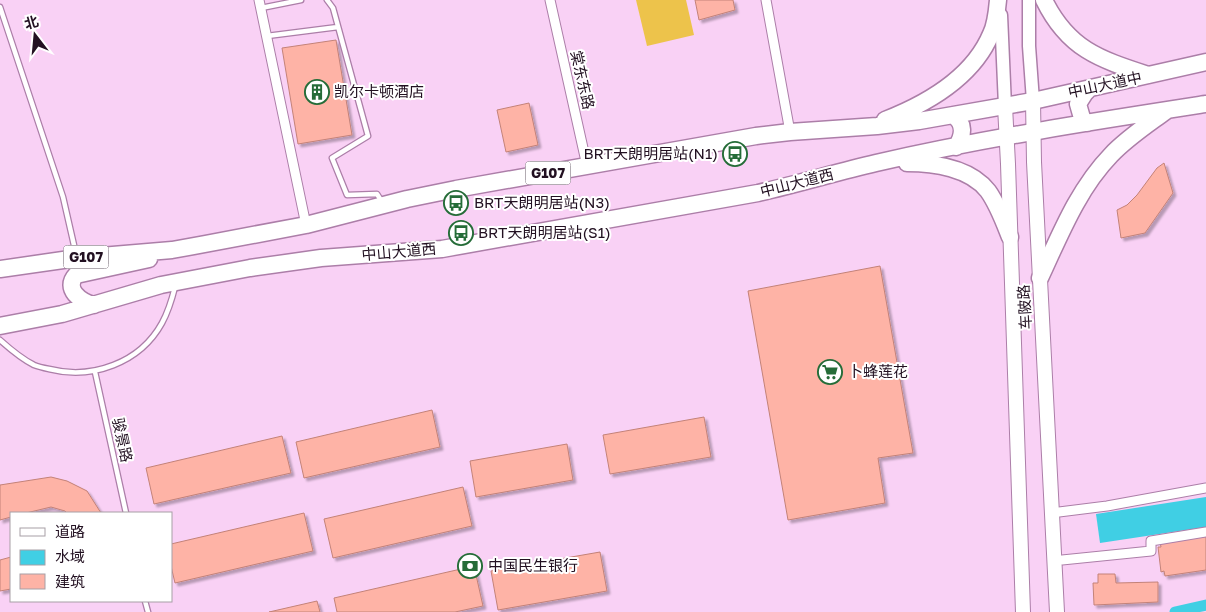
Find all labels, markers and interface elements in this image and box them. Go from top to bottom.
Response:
north arrow [10,10,60,60]
text: 北 [22,12,40,32]
street label: 棠东东路 [567,49,598,111]
street label: 中山大道中 [1066,67,1143,101]
building icon: 凯尔卡顿酒店 [304,79,330,105]
place label: 凯尔卡顿酒店 [334,82,424,100]
bus stop icon: BRT天朗明居站(N1) [722,141,748,167]
place label: BRT天朗明居站(N1) [584,144,718,162]
road number: G107 [526,162,570,184]
street label: 中山大道西 [758,164,835,200]
bus stop icon: BRT天朗明居站(N3) [443,190,469,216]
place label: BRT天朗明居站(N3) [474,193,610,211]
bus stop icon: BRT天朗明居站(S1) [448,220,474,246]
place label: BRT天朗明居站(S1) [478,223,611,241]
street label: 中山大道西 [361,239,437,263]
road number: G107 [64,246,108,268]
street label: 车陂路 [1014,284,1034,330]
supermarket icon: 卜蜂莲花 [817,359,843,385]
place label: 卜蜂莲花 [848,362,908,380]
street label: 骏景路 [109,416,136,464]
legend [10,512,172,602]
text: 道路 [55,522,85,540]
text: 水域 [55,547,85,565]
bank icon: 中国民生银行 [457,553,483,579]
place label: 中国民生银行 [488,556,578,574]
text: 建筑 [55,572,85,590]

